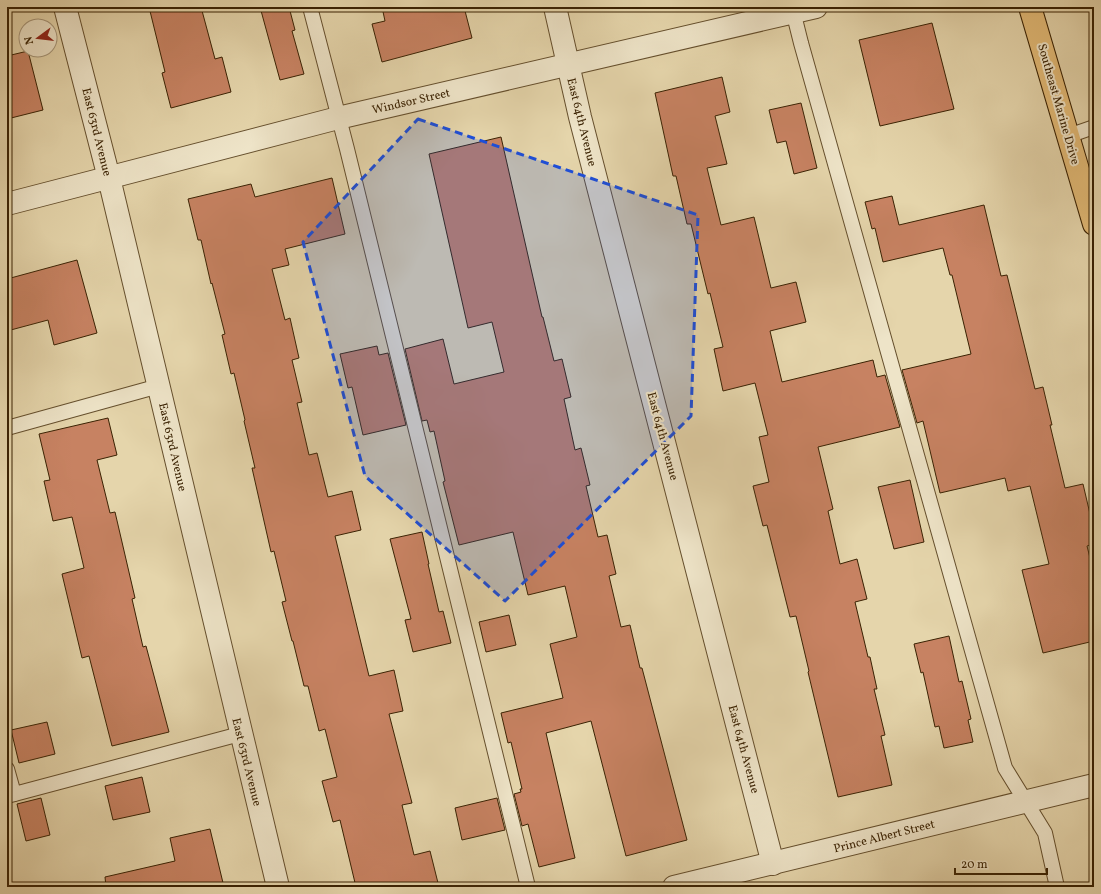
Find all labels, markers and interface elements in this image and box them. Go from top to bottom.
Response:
north arrow [18,18,58,58]
text: N [22,34,38,46]
street label: Southeast Marine Drive [1033,42,1083,167]
street label: East 64th Avenue [562,76,600,169]
street label: Windsor Street [371,85,452,119]
street label: East 63rd Avenue [77,86,115,178]
street label: East 64th Avenue [643,390,682,482]
street label: East 63rd Avenue [154,401,190,493]
street label: East 64th Avenue [724,703,763,795]
street label: East 63rd Avenue [227,716,265,808]
street label: Prince Albert Street [832,817,936,857]
scale bar [955,850,1047,876]
text: 20 m [961,857,988,873]

